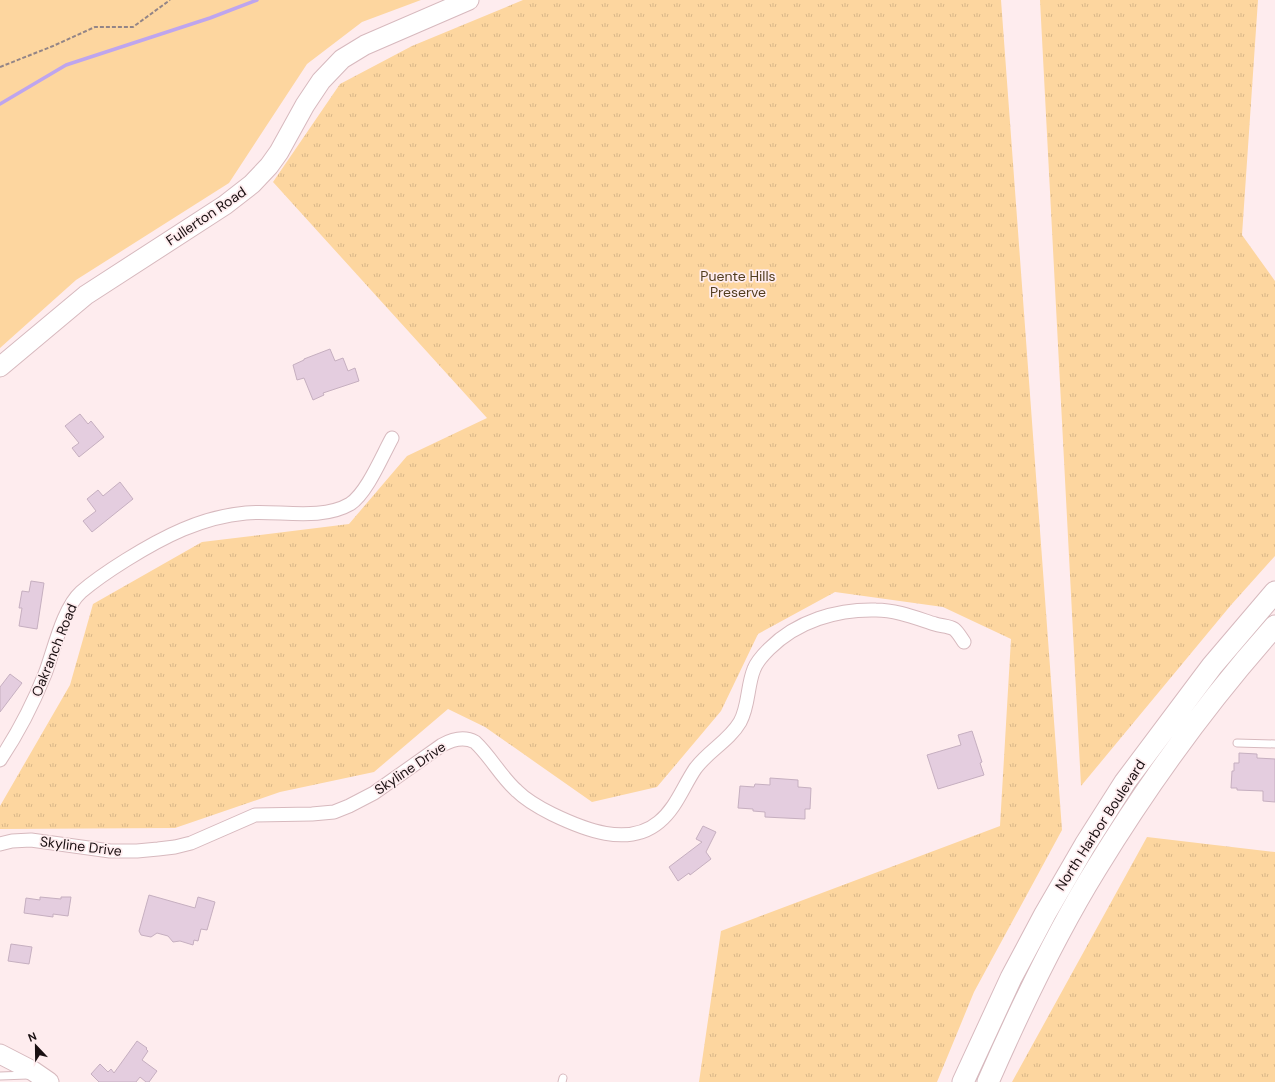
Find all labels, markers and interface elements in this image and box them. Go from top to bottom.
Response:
street label: Fullerton Road [162,183,250,249]
park label: Puente Hills Preserve [700,267,776,301]
street label: Oakranch Road [27,601,81,699]
street label: Skyline Drive [371,738,449,798]
street label: North Harbor Boulevard [1051,756,1149,894]
street label: Skyline Drive [39,832,123,860]
north arrow [16,1026,56,1066]
text: N [26,1029,39,1045]

